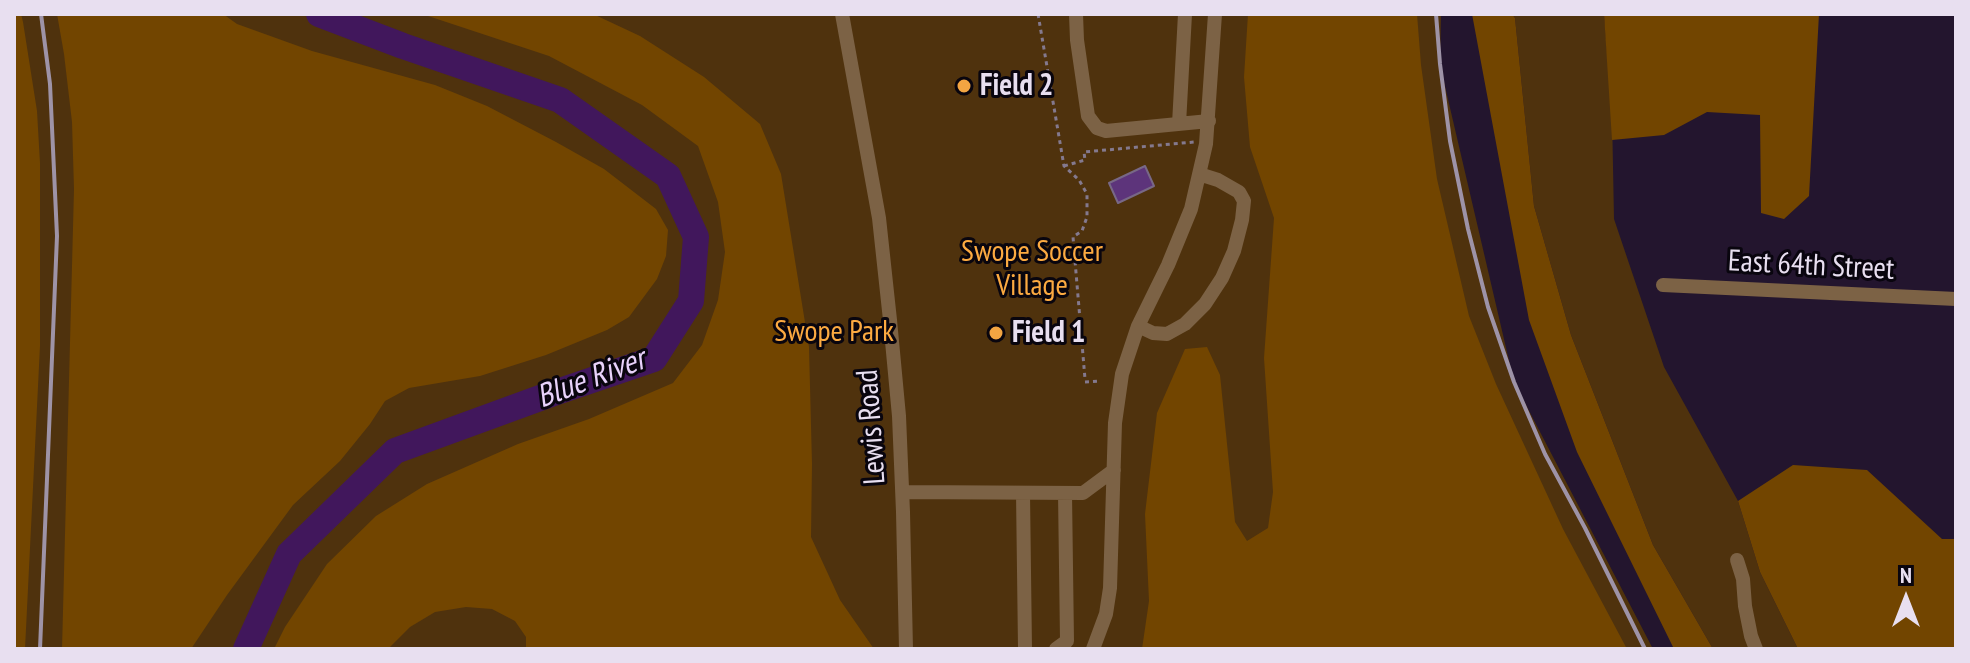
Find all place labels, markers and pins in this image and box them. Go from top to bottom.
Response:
place label: Field 2 [980,68,1053,104]
marker: Field 2 [955,77,973,95]
place label: Field 1 [1012,315,1085,351]
marker: Field 1 [987,324,1005,342]

